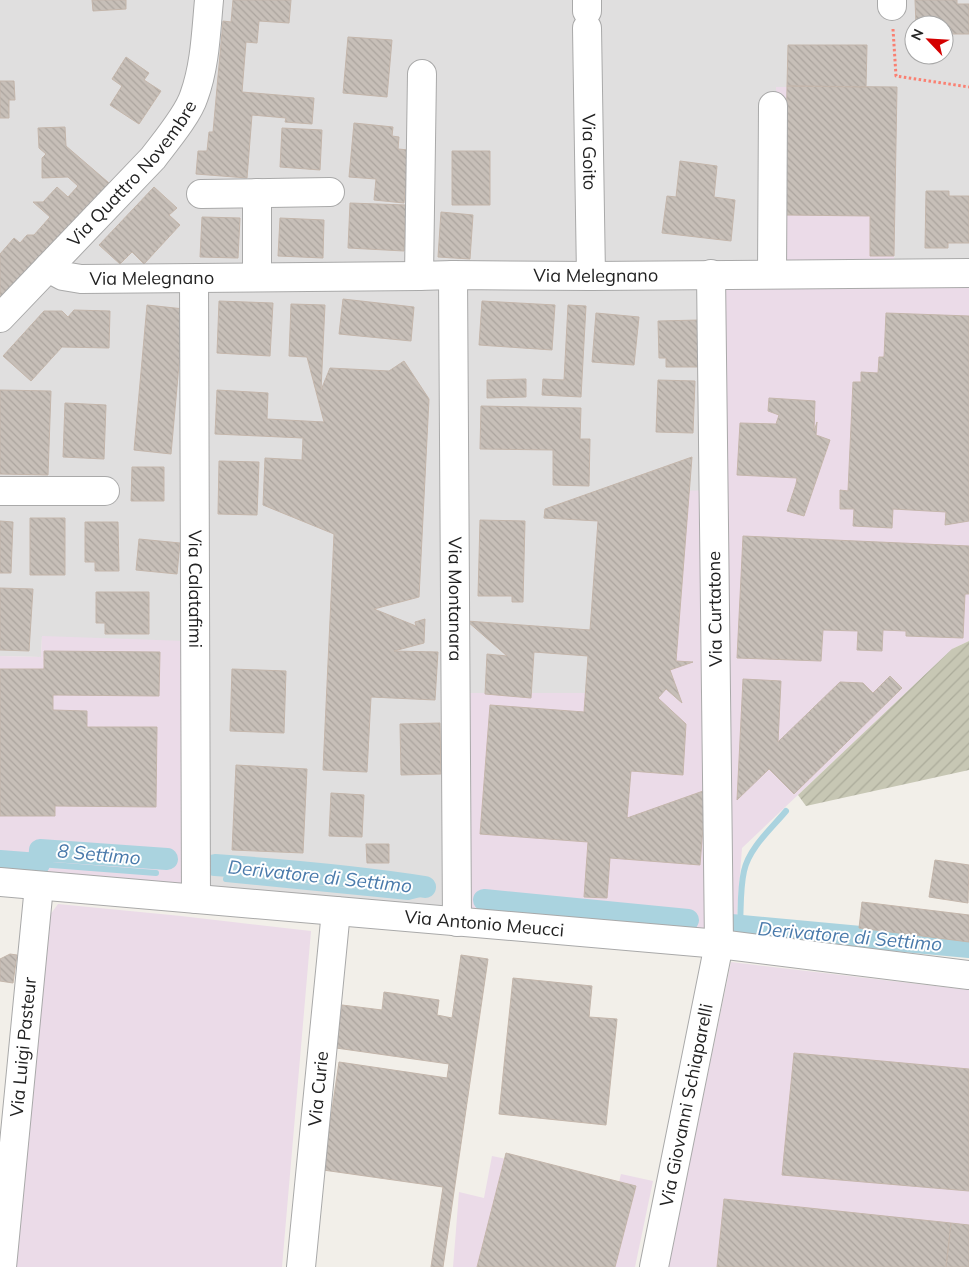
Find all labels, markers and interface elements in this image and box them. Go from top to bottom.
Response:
north arrow [904,15,954,65]
text: N [907,26,928,43]
street label: Via Quattro Novembre [62,97,202,252]
street label: Via Goito [577,113,602,190]
street label: Via Melegnano [533,263,658,287]
street label: Via Melegnano [89,266,214,290]
street label: Via Calatafimi [184,530,207,648]
street label: Via Montanara [444,537,467,661]
street label: Via Curtatone [702,551,727,667]
water label: 8 Settimo [56,838,142,870]
water label: Derivatore di Settimo [227,854,413,898]
street label: Via Antonio Meucci [403,905,565,942]
water label: Derivatore di Settimo [757,916,943,956]
street label: Via Luigi Pasteur [5,976,41,1118]
street label: Via Giovanni Schiaparelli [654,1001,718,1209]
street label: Via Curie [303,1050,333,1128]

